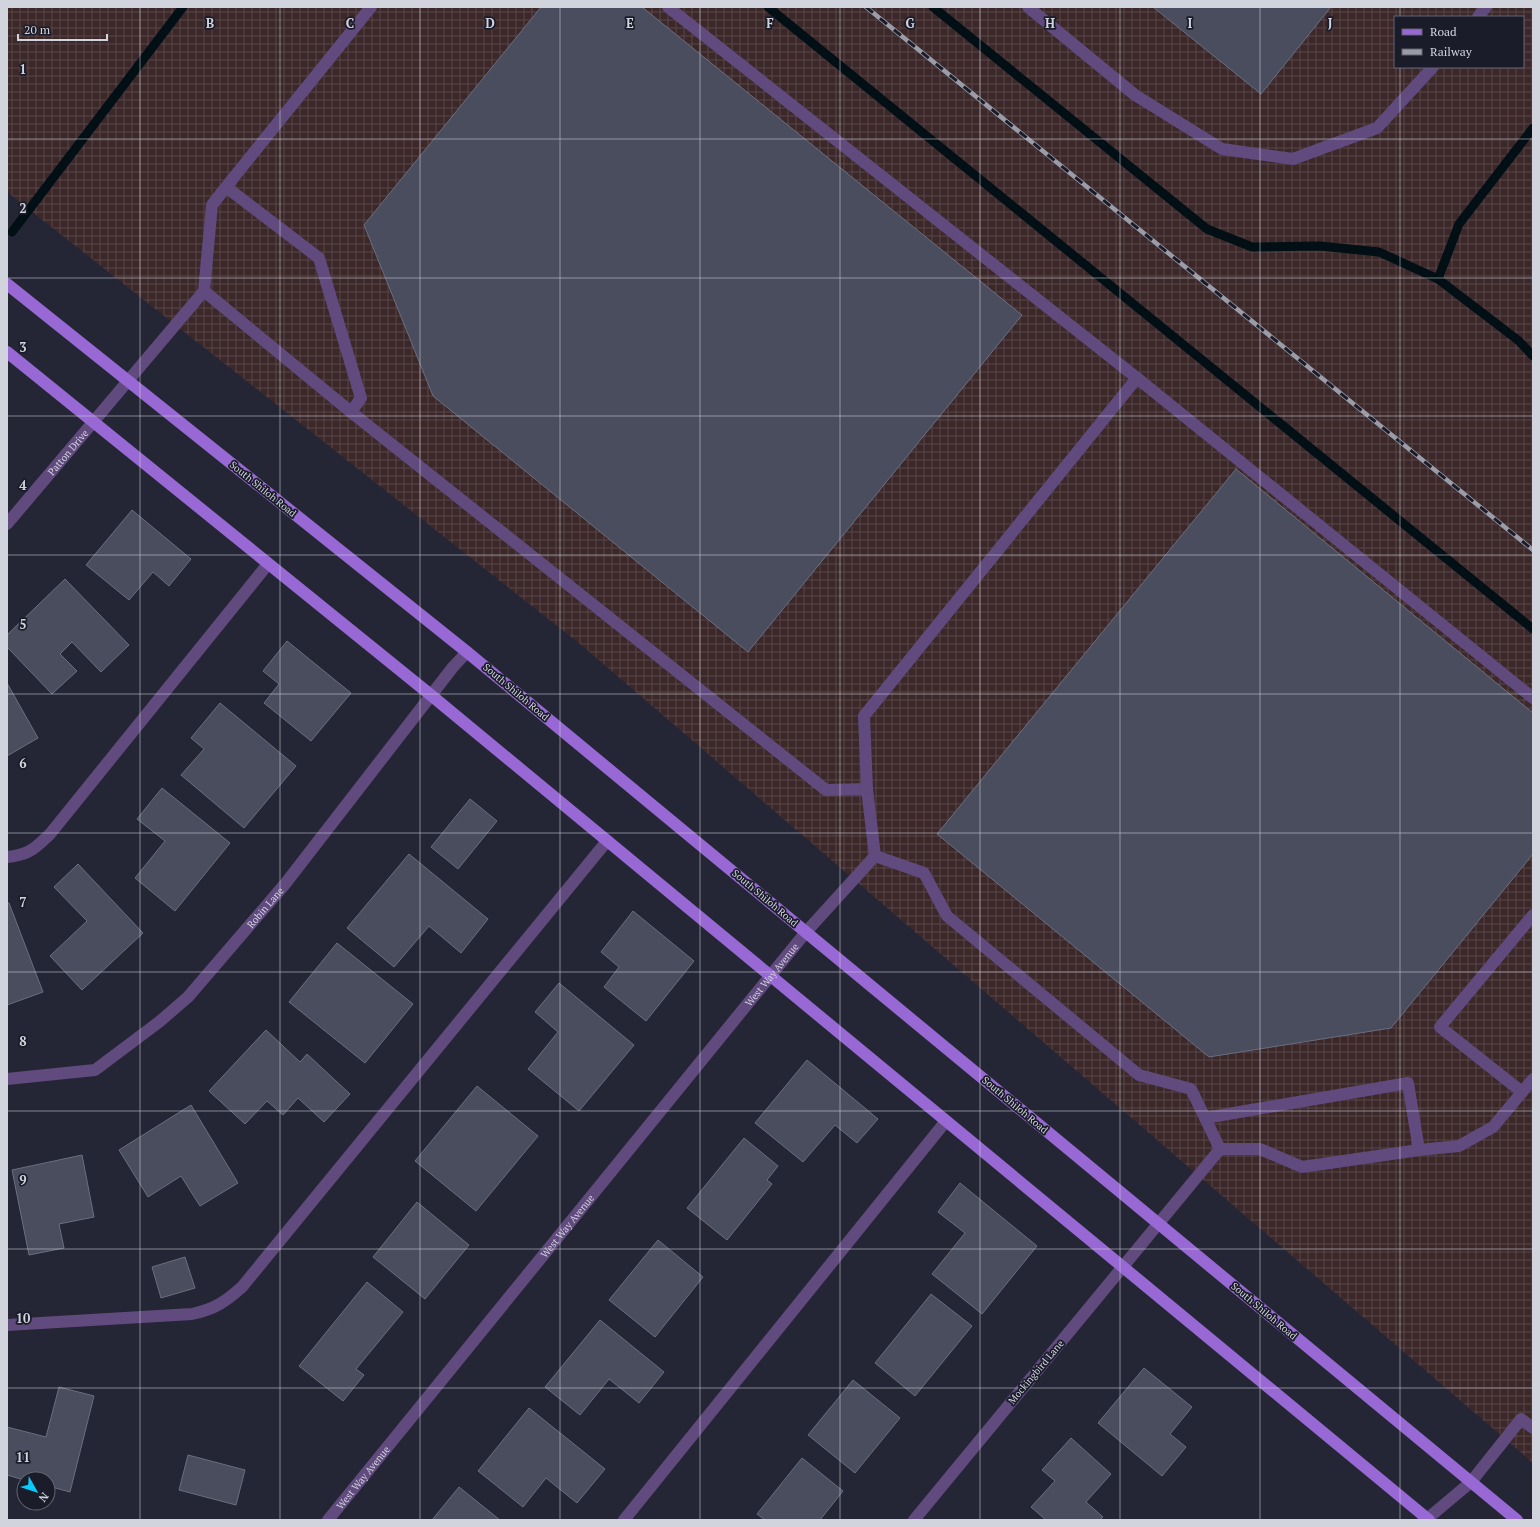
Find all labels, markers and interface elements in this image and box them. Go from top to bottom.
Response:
text: B [206,14,214,32]
text: C [346,14,354,32]
text: D [485,14,495,32]
text: E [626,14,634,32]
text: F [766,14,774,32]
text: G [905,14,915,32]
text: H [1045,14,1055,32]
text: I [1188,14,1193,32]
text: J [1328,14,1333,32]
scale bar [18,16,107,42]
legend [1394,16,1524,68]
text: 20 m [24,22,51,37]
text: Road [1430,24,1457,39]
text: Railway [1430,44,1473,59]
text: 1 [19,60,27,78]
text: 2 [19,199,27,217]
text: 3 [19,338,27,356]
street label: Patton Drive [45,427,91,478]
street label: South Shiloh Road [227,458,299,520]
text: 4 [19,476,27,494]
text: 5 [19,615,27,633]
street label: South Shiloh Road [480,661,552,724]
text: 6 [19,754,27,772]
street label: South Shiloh Road [729,867,801,930]
street label: Robin Lane [244,884,286,931]
text: 7 [19,893,27,911]
street label: West Way Avenue [742,940,801,1009]
text: 8 [19,1032,27,1050]
street label: South Shiloh Road [979,1074,1051,1137]
text: 9 [19,1171,27,1189]
street label: West Way Avenue [537,1192,597,1260]
street label: South Shiloh Road [1228,1280,1300,1343]
text: 10 [16,1309,31,1327]
street label: Mockingbird Lane [1005,1337,1067,1407]
street label: West Way Avenue [333,1443,392,1512]
text: 11 [16,1448,30,1466]
north arrow [16,1471,56,1511]
text: N [35,1490,52,1505]

